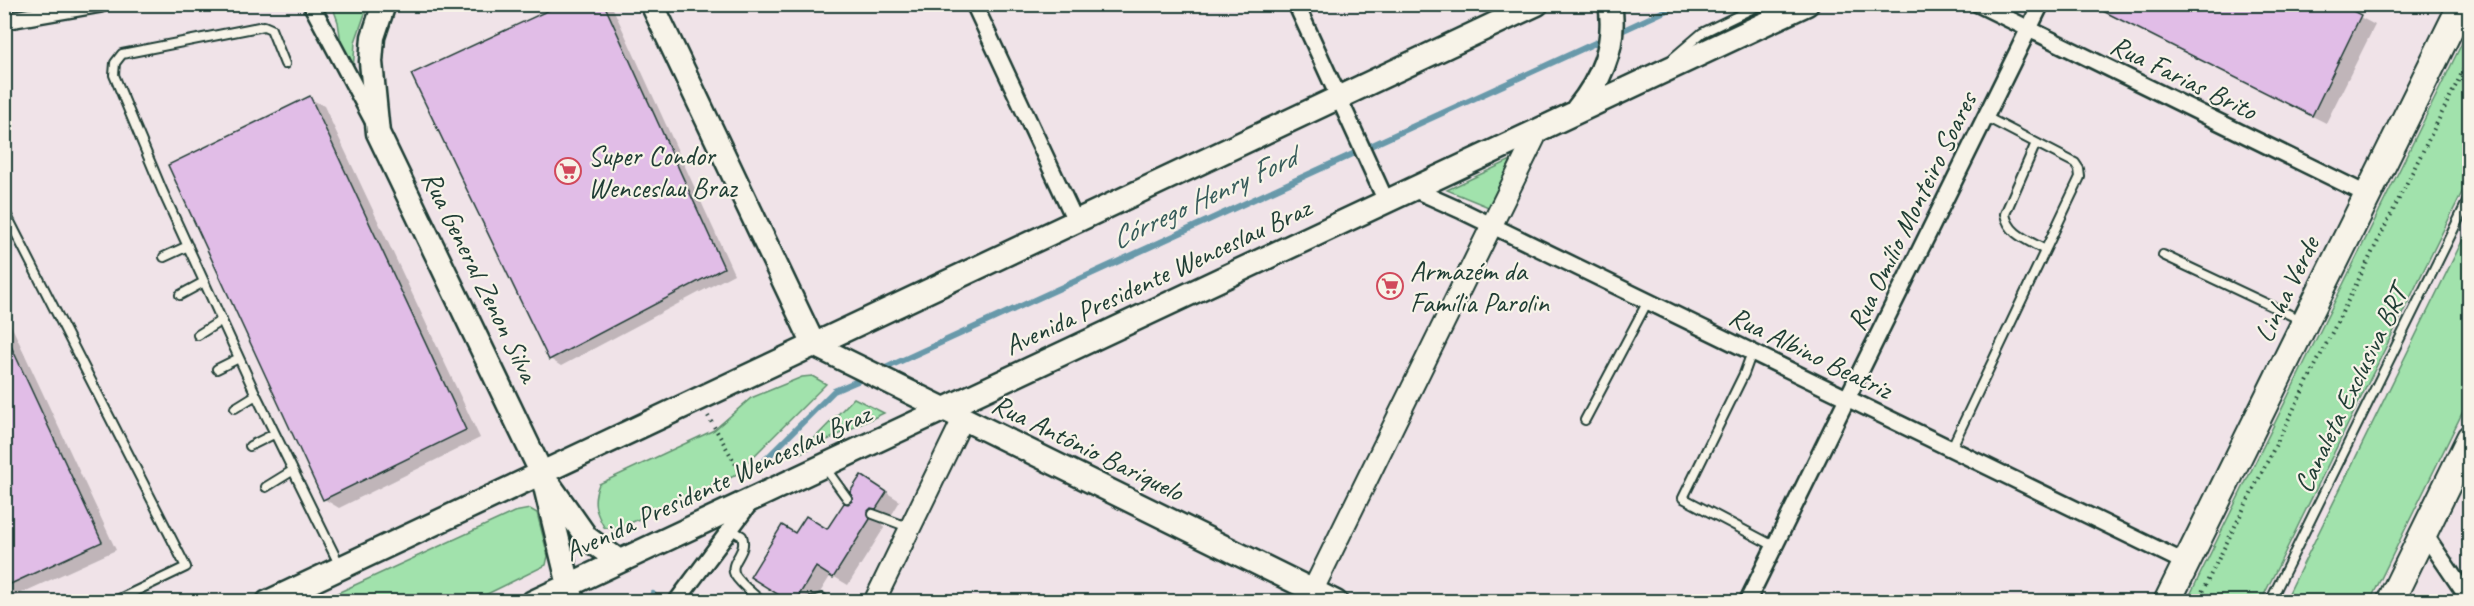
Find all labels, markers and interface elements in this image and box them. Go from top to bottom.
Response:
street label: Rua Farias Brito [2105,27,2264,129]
street label: Rua Omílio Monteiro Soares [1839,84,1985,336]
water label: Córrego Henry Ford [1105,135,1310,257]
place label: Super Condor Wenceslau Braz [588,138,739,205]
supermarket icon: Super Condor Wenceslau Braz [553,156,583,186]
street label: Rua General Zenon Silva [414,165,548,390]
street label: Avenida Presidente Wenceslau Braz [999,189,1318,363]
street label: Linha Verde [2246,229,2328,348]
place label: Armazém da Família Parolin [1410,253,1550,320]
supermarket icon: Armazém da Família Parolin [1375,271,1405,301]
street label: Canaleta Exclusiva BRT [2285,274,2419,498]
street label: Rua Albino Beatriz [1724,298,1900,408]
street label: Rua Antônio Bariquelo [986,386,1191,510]
street label: Avenida Presidente Wenceslau Braz [559,395,878,569]

